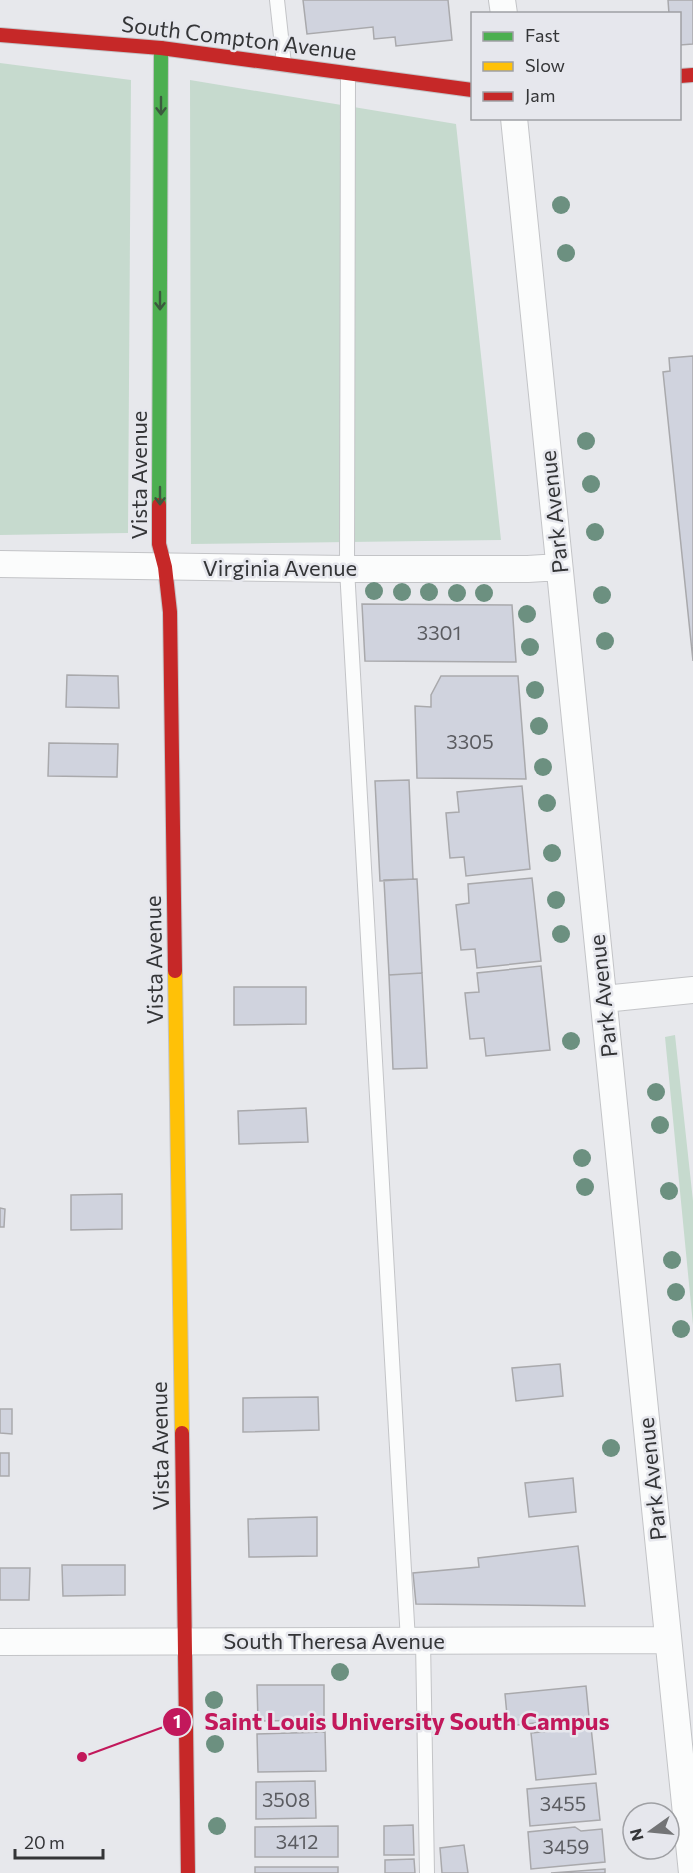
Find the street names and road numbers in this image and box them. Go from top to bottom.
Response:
street label: South Compton Avenue [120,10,358,65]
street label: Vista Avenue [125,411,152,539]
street label: Park Avenue [534,449,573,575]
street label: Virginia Avenue [203,554,357,581]
street label: Vista Avenue [139,895,168,1025]
street label: Park Avenue [583,933,622,1059]
street label: Vista Avenue [145,1381,174,1511]
street label: Park Avenue [632,1416,671,1542]
street label: South Theresa Avenue [223,1627,445,1654]

